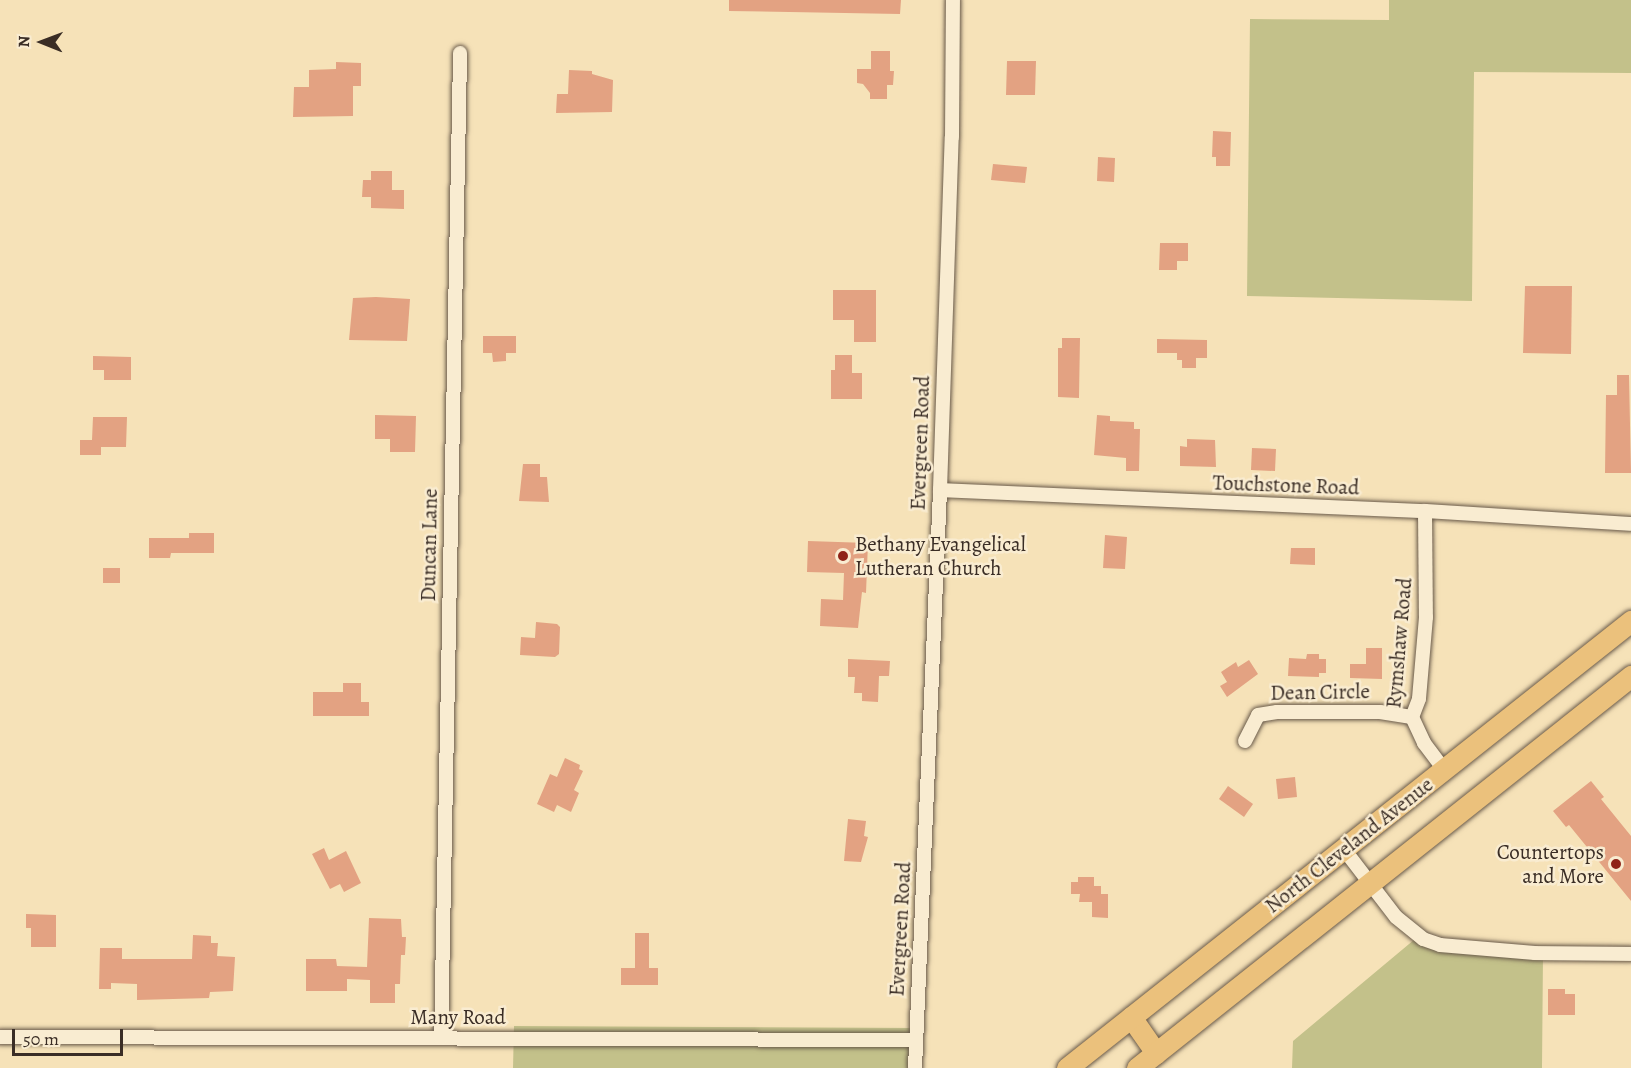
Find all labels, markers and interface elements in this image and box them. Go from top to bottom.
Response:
north arrow [12,12,72,72]
text: N [13,36,35,48]
street label: Evergreen Road [905,375,935,511]
street label: Touchstone Road [1212,470,1360,500]
street label: Duncan Lane [415,488,443,602]
place label: Bethany Evangelical Lutheran Church [855,531,1026,581]
marker: Bethany Evangelical Lutheran Church [836,549,850,563]
street label: Rymshaw Road [1381,577,1417,709]
street label: Dean Circle [1270,679,1370,705]
street label: North Cleveland Avenue [1260,772,1438,918]
place label: Countertops and More [1497,839,1604,889]
marker: Countertops and More [1609,857,1623,871]
street label: Evergreen Road [884,861,916,997]
street label: Many Road [410,1004,506,1030]
scale bar [15,1017,126,1055]
text: 50 m [23,1027,59,1051]

